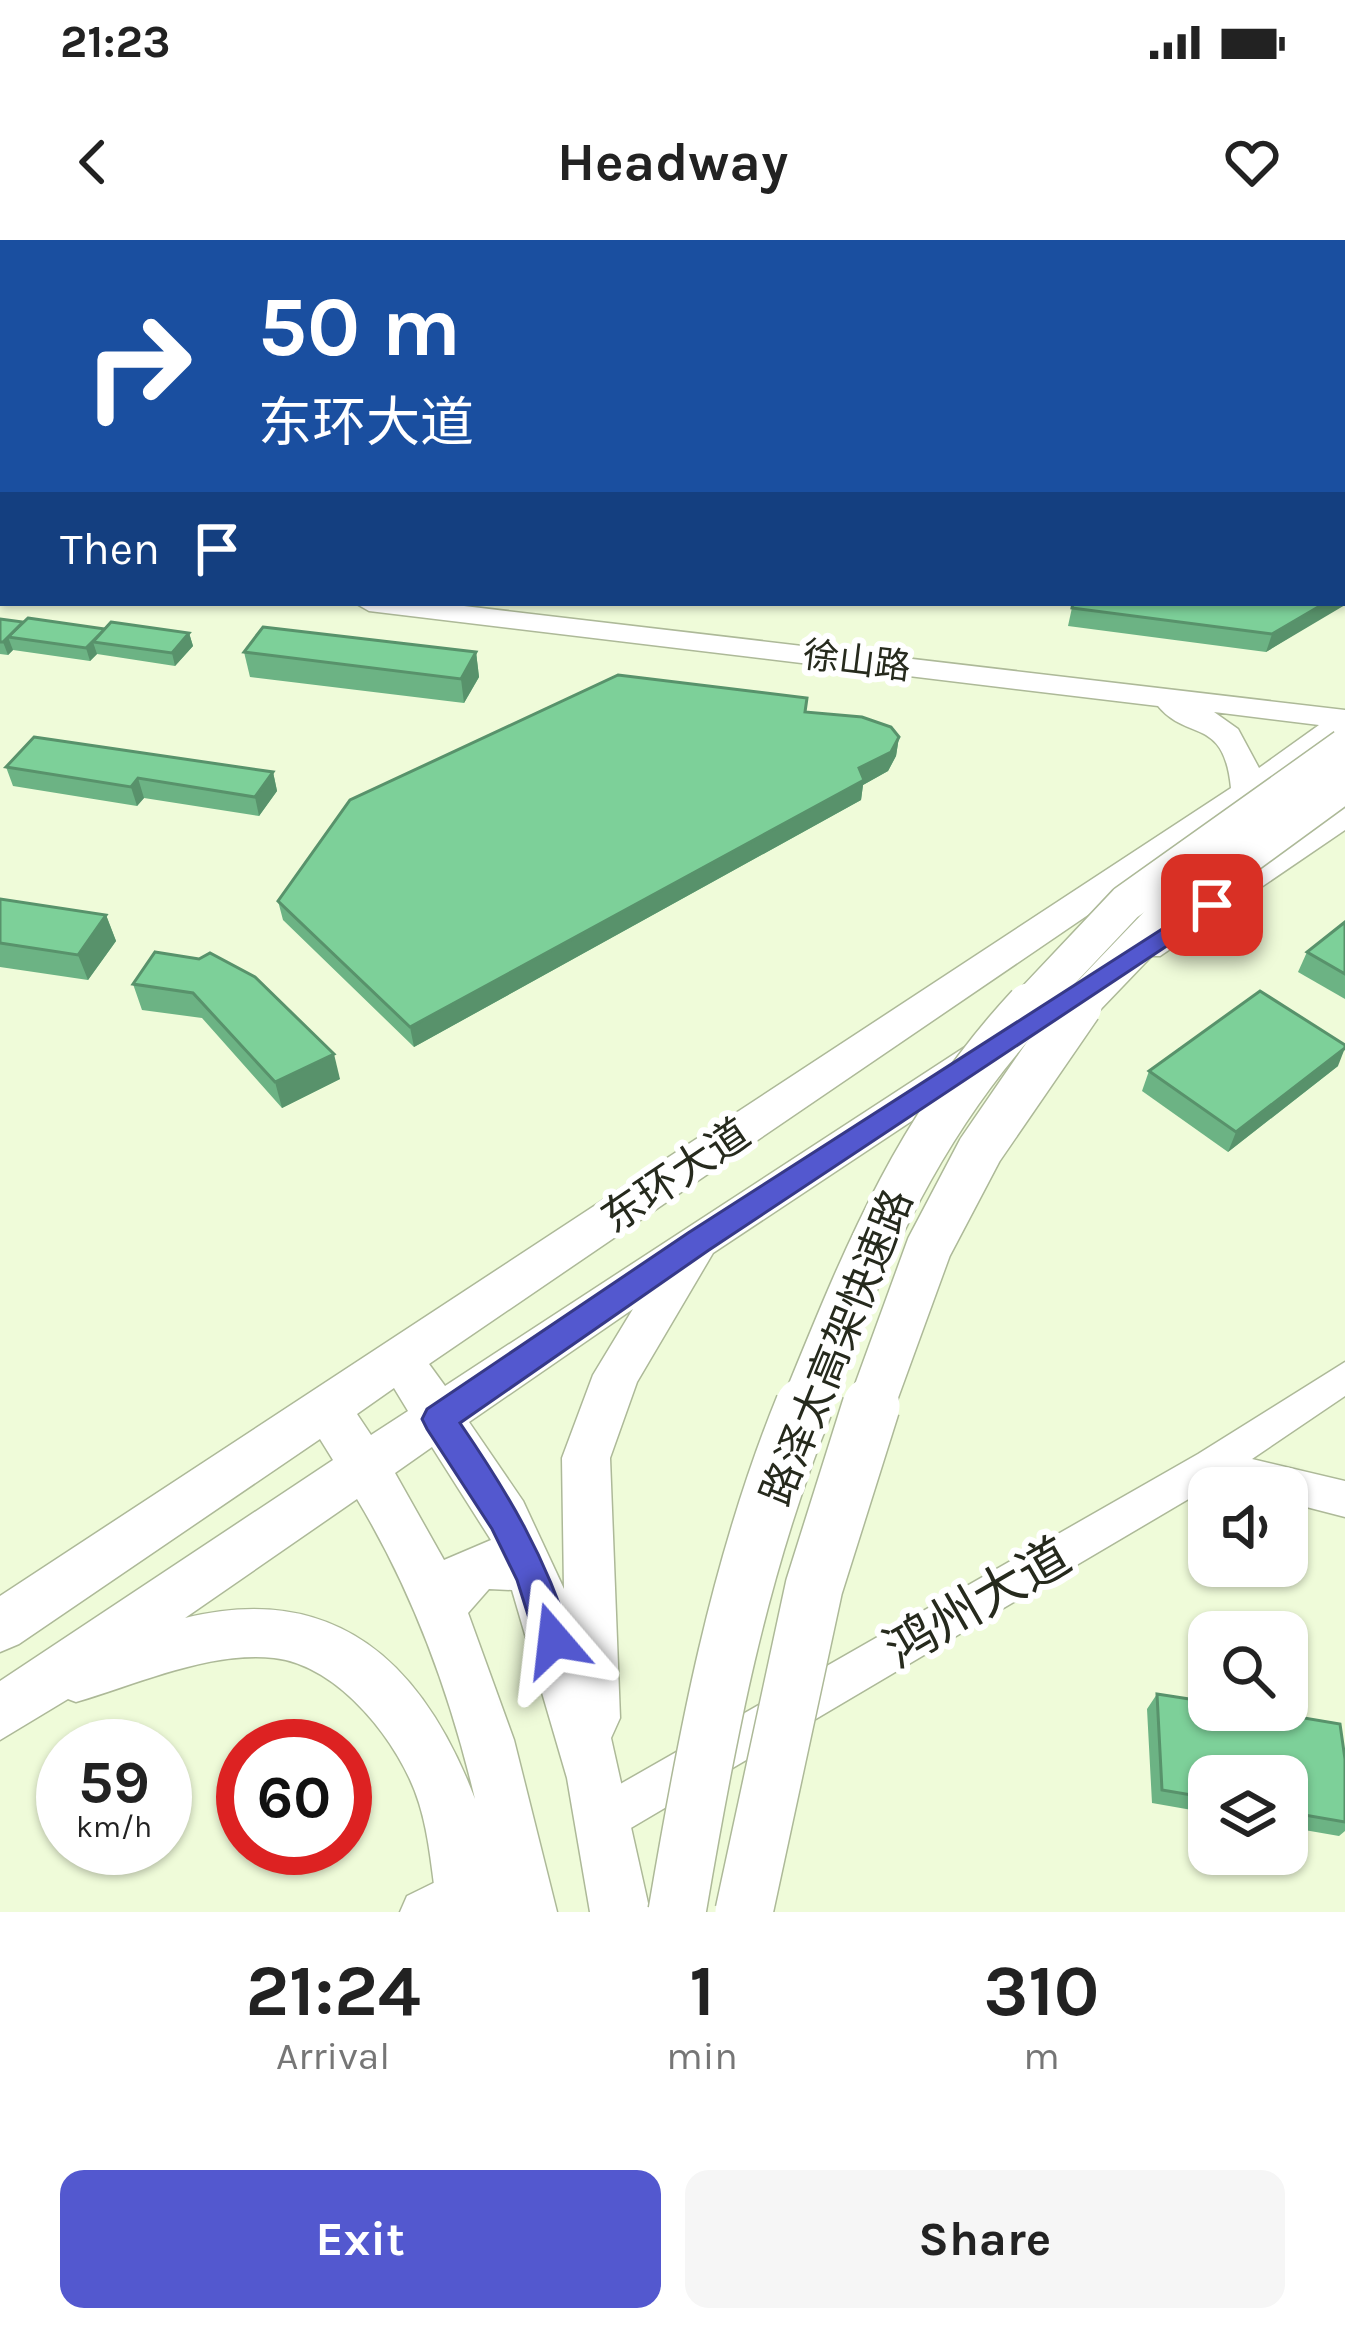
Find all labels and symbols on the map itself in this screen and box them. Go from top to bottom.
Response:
street label: 徐山路 [801,634,913,688]
pin [1161,854,1263,956]
street label: 东环大道 [592,1108,759,1244]
street label: 路泽太高架快速路 [751,1182,923,1513]
street label: 鸿州大道 [874,1526,1081,1680]
position arrow [491,1577,617,1703]
speed limit sign: 60 [216,1719,372,1875]

